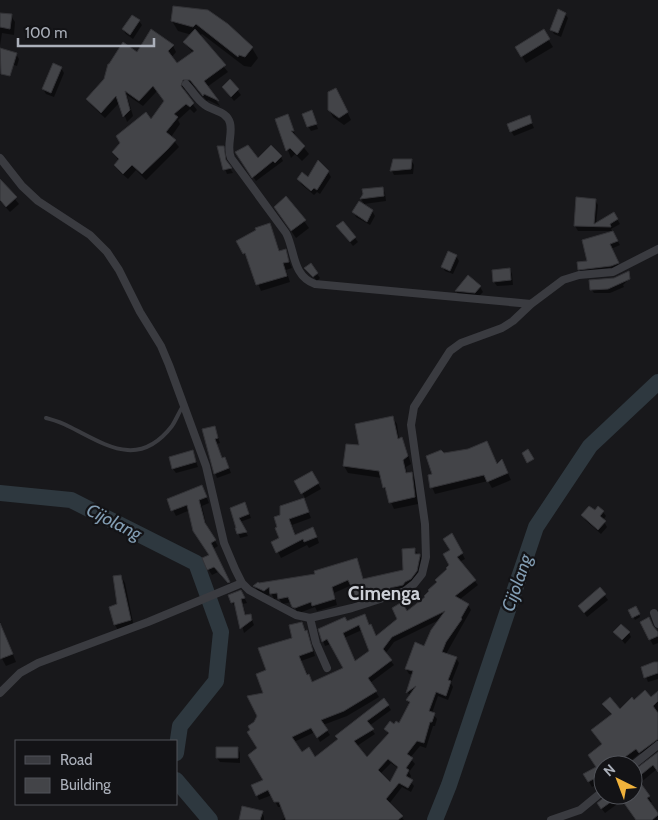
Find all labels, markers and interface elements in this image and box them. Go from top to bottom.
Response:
scale bar [18,15,154,47]
text: 100 m [25,24,67,42]
water label: Cijolang [83,499,146,546]
water label: Cijolang [497,551,537,614]
district label: Cimenga [348,582,421,605]
legend [15,740,178,805]
text: Road [60,751,93,769]
north arrow [593,755,643,805]
text: N [600,760,619,780]
text: Building [60,776,111,794]

